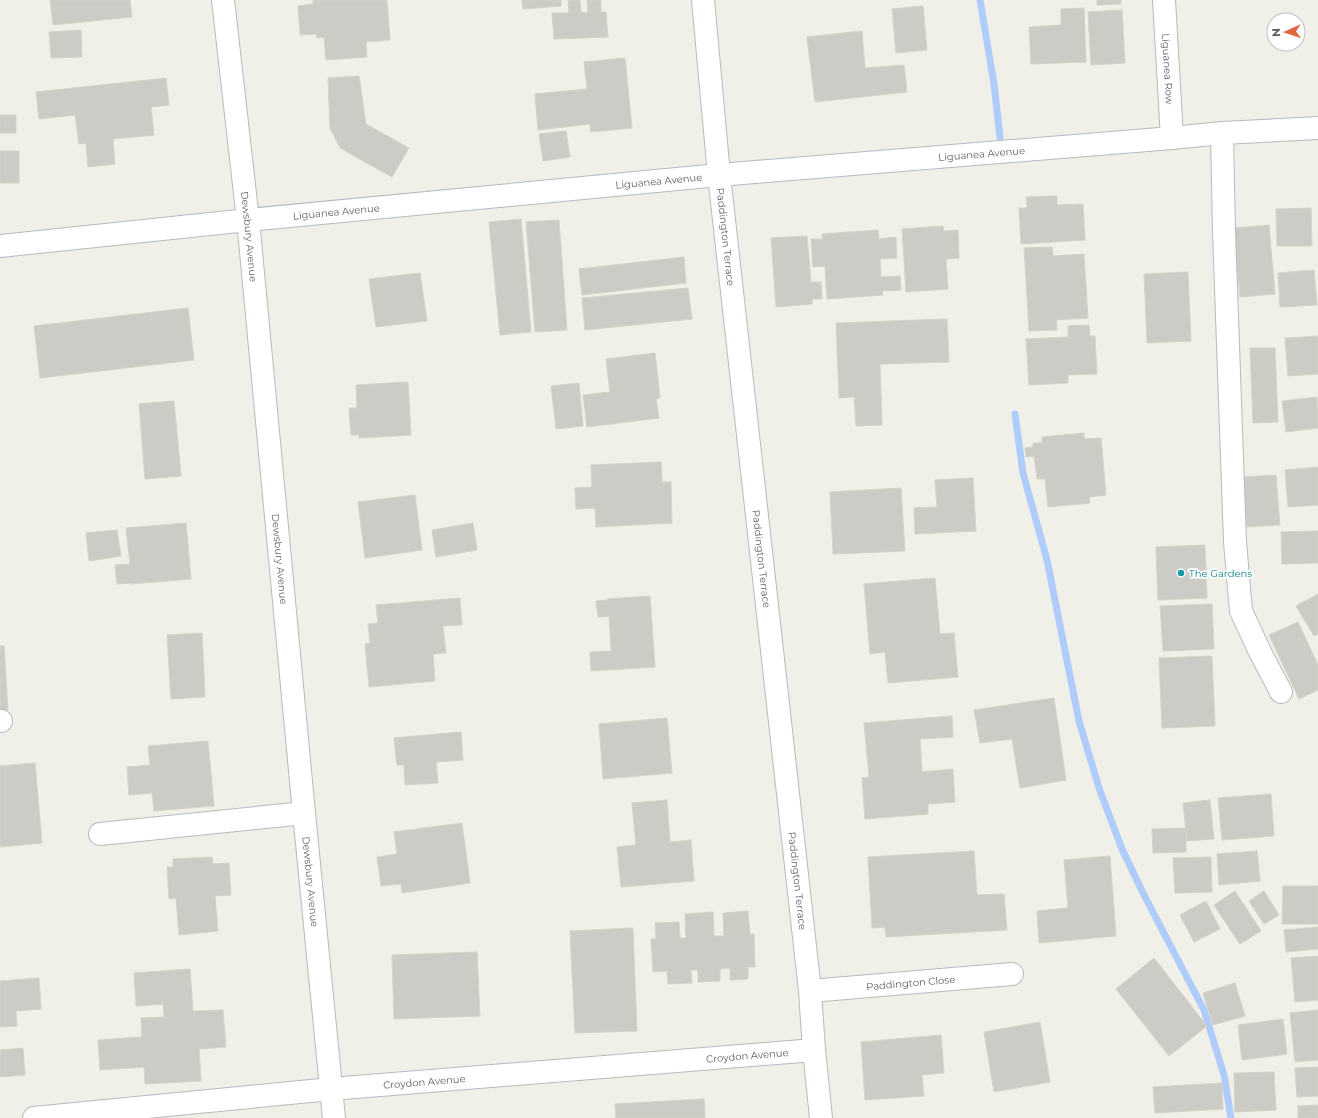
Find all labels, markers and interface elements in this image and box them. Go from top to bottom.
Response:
north arrow [1266,12,1306,52]
text: N [1269,28,1283,37]
street label: Liguanea Row [1159,33,1176,105]
street label: Liguanea Avenue [938,144,1026,164]
street label: Liguanea Avenue [615,171,703,192]
street label: Paddington Terrace [713,187,737,287]
street label: Dewsbury Avenue [238,191,260,283]
street label: Liguanea Avenue [292,201,380,223]
street label: Paddington Terrace [749,509,773,609]
street label: Dewsbury Avenue [269,513,290,605]
place label: The Gardens [1189,567,1252,580]
marker: The Gardens [1176,568,1186,578]
street label: Paddington Terrace [785,831,809,931]
street label: Dewsbury Avenue [299,836,321,928]
street label: Paddington Close [866,973,956,993]
street label: Croydon Avenue [706,1046,789,1066]
street label: Croydon Avenue [383,1072,466,1092]

